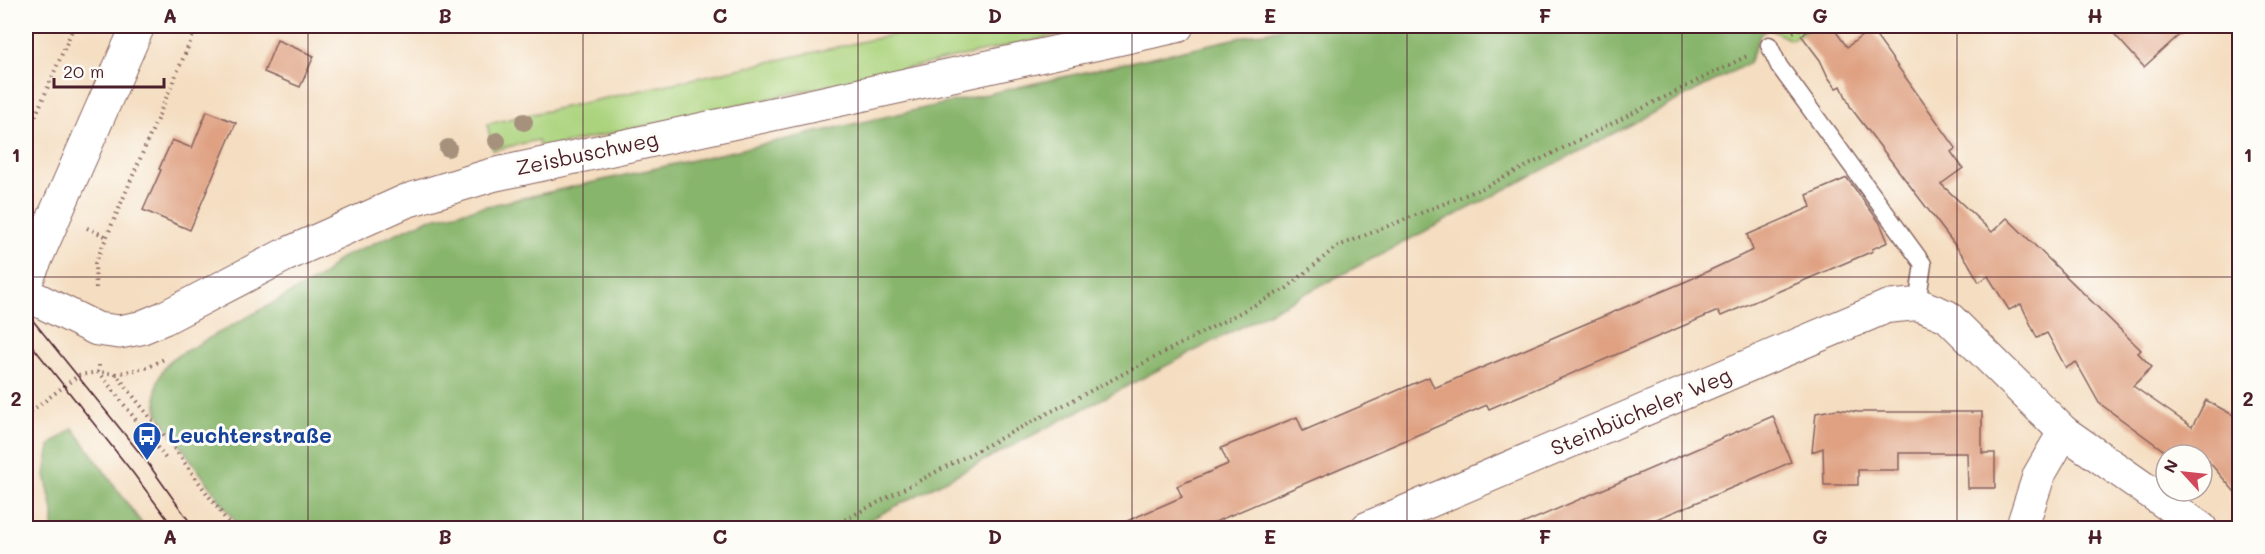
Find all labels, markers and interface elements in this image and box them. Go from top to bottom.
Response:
text: A [163,2,177,28]
text: B [438,2,452,28]
text: C [713,2,728,28]
text: D [988,2,1002,28]
text: E [1264,2,1276,28]
text: F [1539,2,1552,28]
text: G [1812,2,1828,28]
text: H [2087,2,2103,28]
scale bar [54,51,164,89]
text: 20 m [63,59,104,83]
street label: Zeisbuschweg [513,124,660,181]
text: 1 [12,141,20,167]
text: 1 [2244,141,2252,167]
street label: Steinbücheler Weg [1546,360,1735,461]
text: 2 [10,385,22,411]
text: 2 [2242,385,2254,411]
bus stop icon: Leuchterstraße [131,420,163,462]
place label: Leuchterstraße [168,421,332,448]
north arrow [2154,443,2214,503]
text: N [2158,456,2182,476]
text: A [163,523,177,549]
text: B [438,523,452,549]
text: C [713,523,728,549]
text: D [988,523,1002,549]
text: E [1264,523,1276,549]
text: F [1539,523,1552,549]
text: G [1812,523,1828,549]
text: H [2087,523,2103,549]

